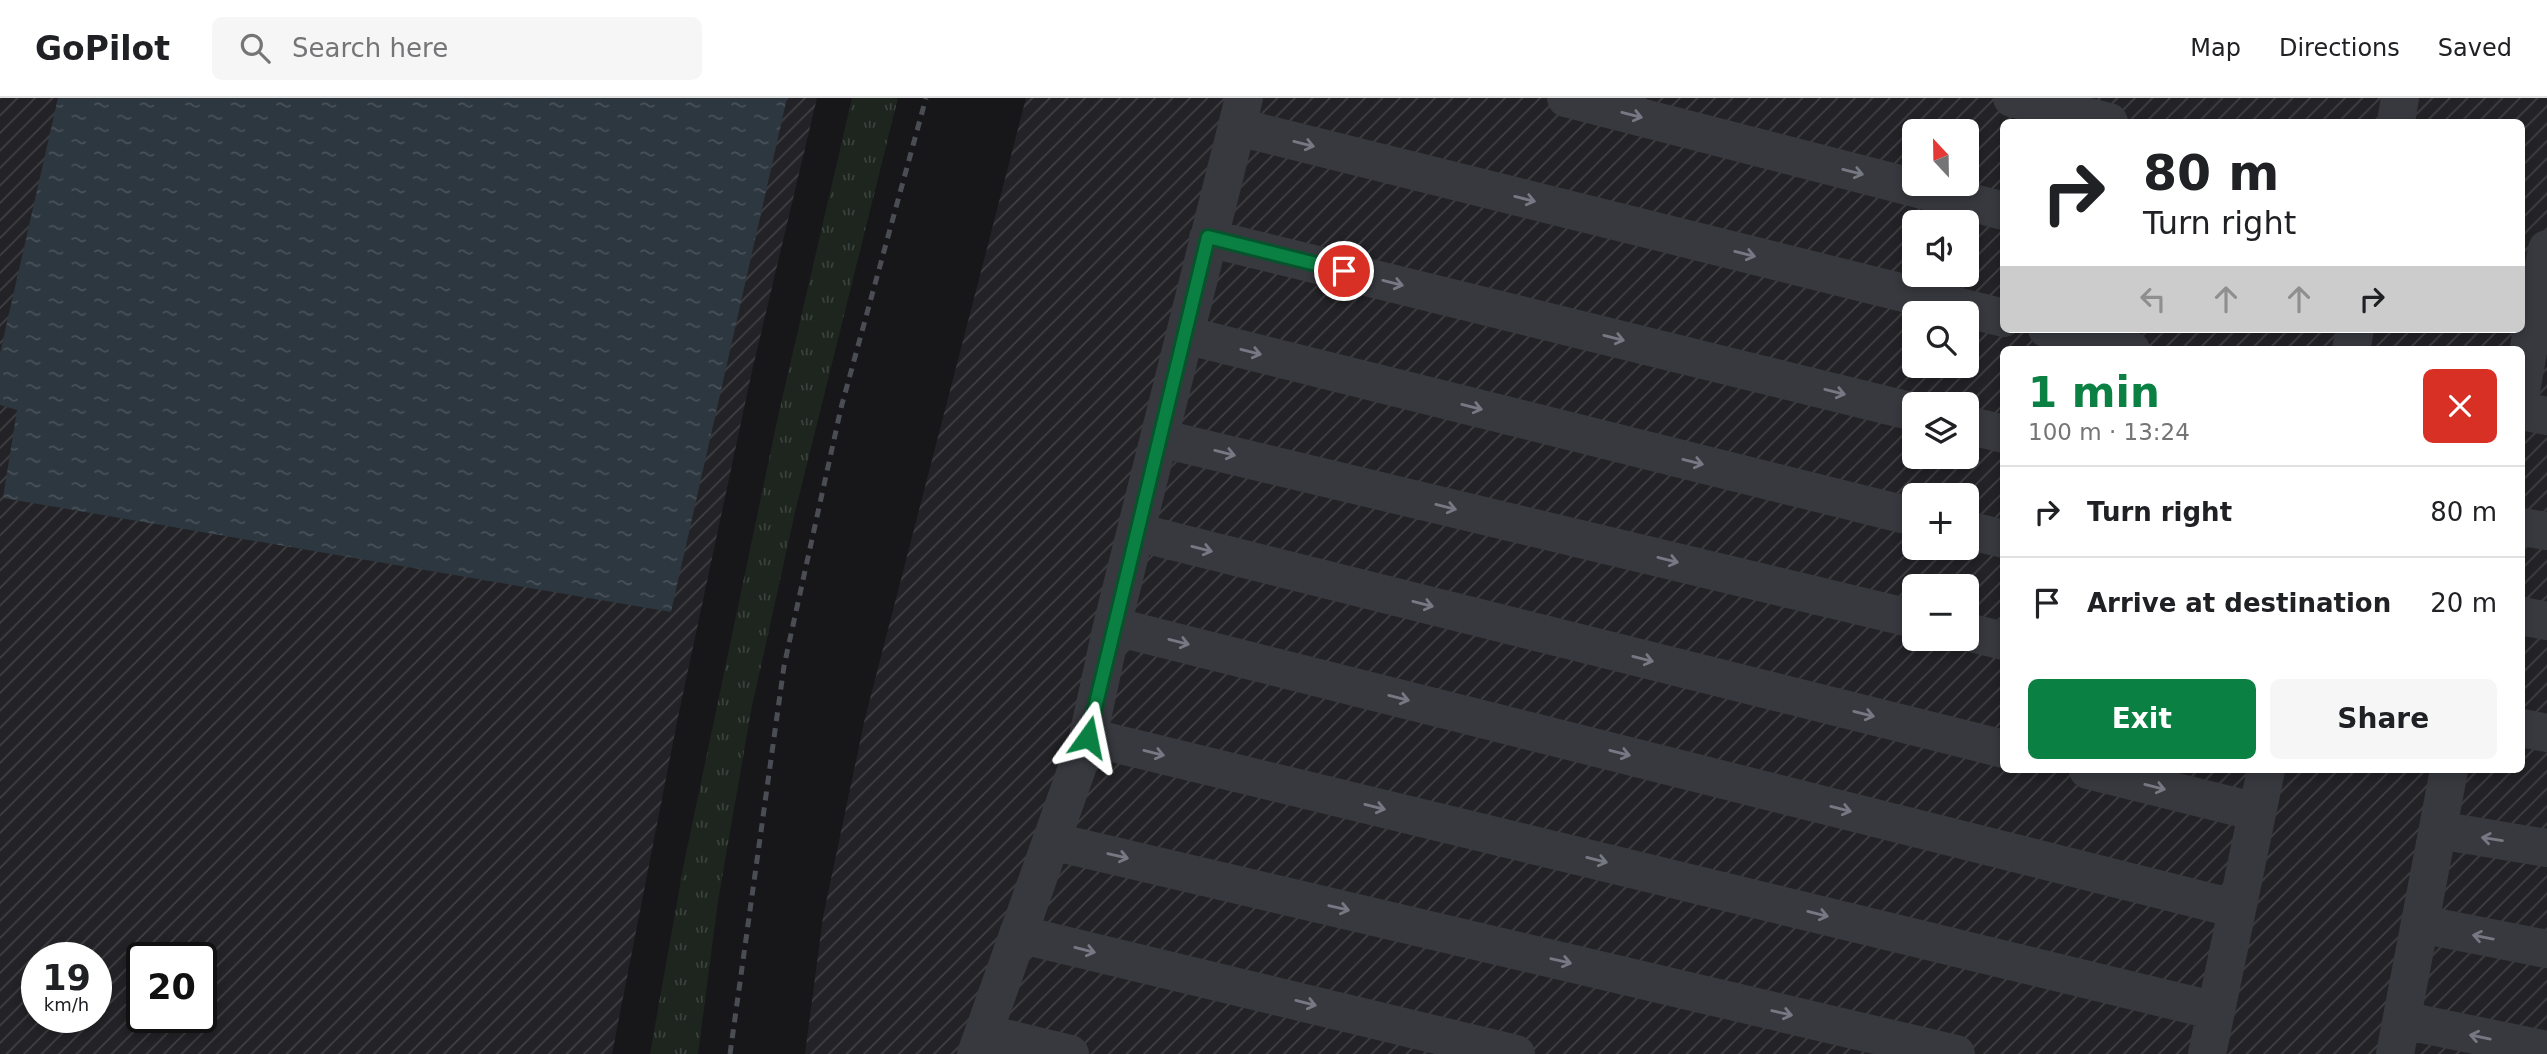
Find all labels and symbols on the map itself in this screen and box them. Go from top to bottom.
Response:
one-way arrow [1620,109,1643,122]
north arrow [1902,119,1979,196]
one-way arrow [1292,138,1315,151]
one-way arrow [1841,166,1863,179]
one-way arrow [1513,193,1535,206]
pin [1314,241,1374,301]
one-way arrow [1733,248,1756,261]
one-way arrow [1381,277,1404,290]
one-way arrow [1602,332,1625,345]
one-way arrow [1239,346,1262,359]
one-way arrow [1823,386,1846,399]
one-way arrow [1460,401,1483,414]
one-way arrow [1213,447,1236,461]
one-way arrow [1681,456,1703,469]
one-way arrow [1435,501,1457,514]
one-way arrow [1190,543,1213,556]
one-way arrow [1656,554,1679,567]
one-way arrow [1411,598,1434,611]
one-way arrow [1167,636,1190,649]
one-way arrow [1632,653,1654,666]
one-way arrow [1387,692,1410,705]
position arrow [1051,700,1125,774]
one-way arrow [1852,708,1875,721]
one-way arrow [1142,747,1165,760]
one-way arrow [1608,747,1631,760]
one-way arrow [2143,781,2165,794]
one-way arrow [1364,801,1386,814]
one-way arrow [1829,803,1851,816]
one-way arrow [2482,832,2504,845]
one-way arrow [1106,850,1129,863]
one-way arrow [1585,854,1608,868]
one-way arrow [1327,902,1350,916]
one-way arrow [1806,908,1829,921]
one-way arrow [2472,929,2495,943]
speed limit sign: 20 [126,942,217,1033]
one-way arrow [1073,944,1096,957]
one-way arrow [1549,955,1572,968]
one-way arrow [1294,997,1317,1011]
one-way arrow [1770,1007,1793,1020]
one-way arrow [2469,1029,2492,1043]

